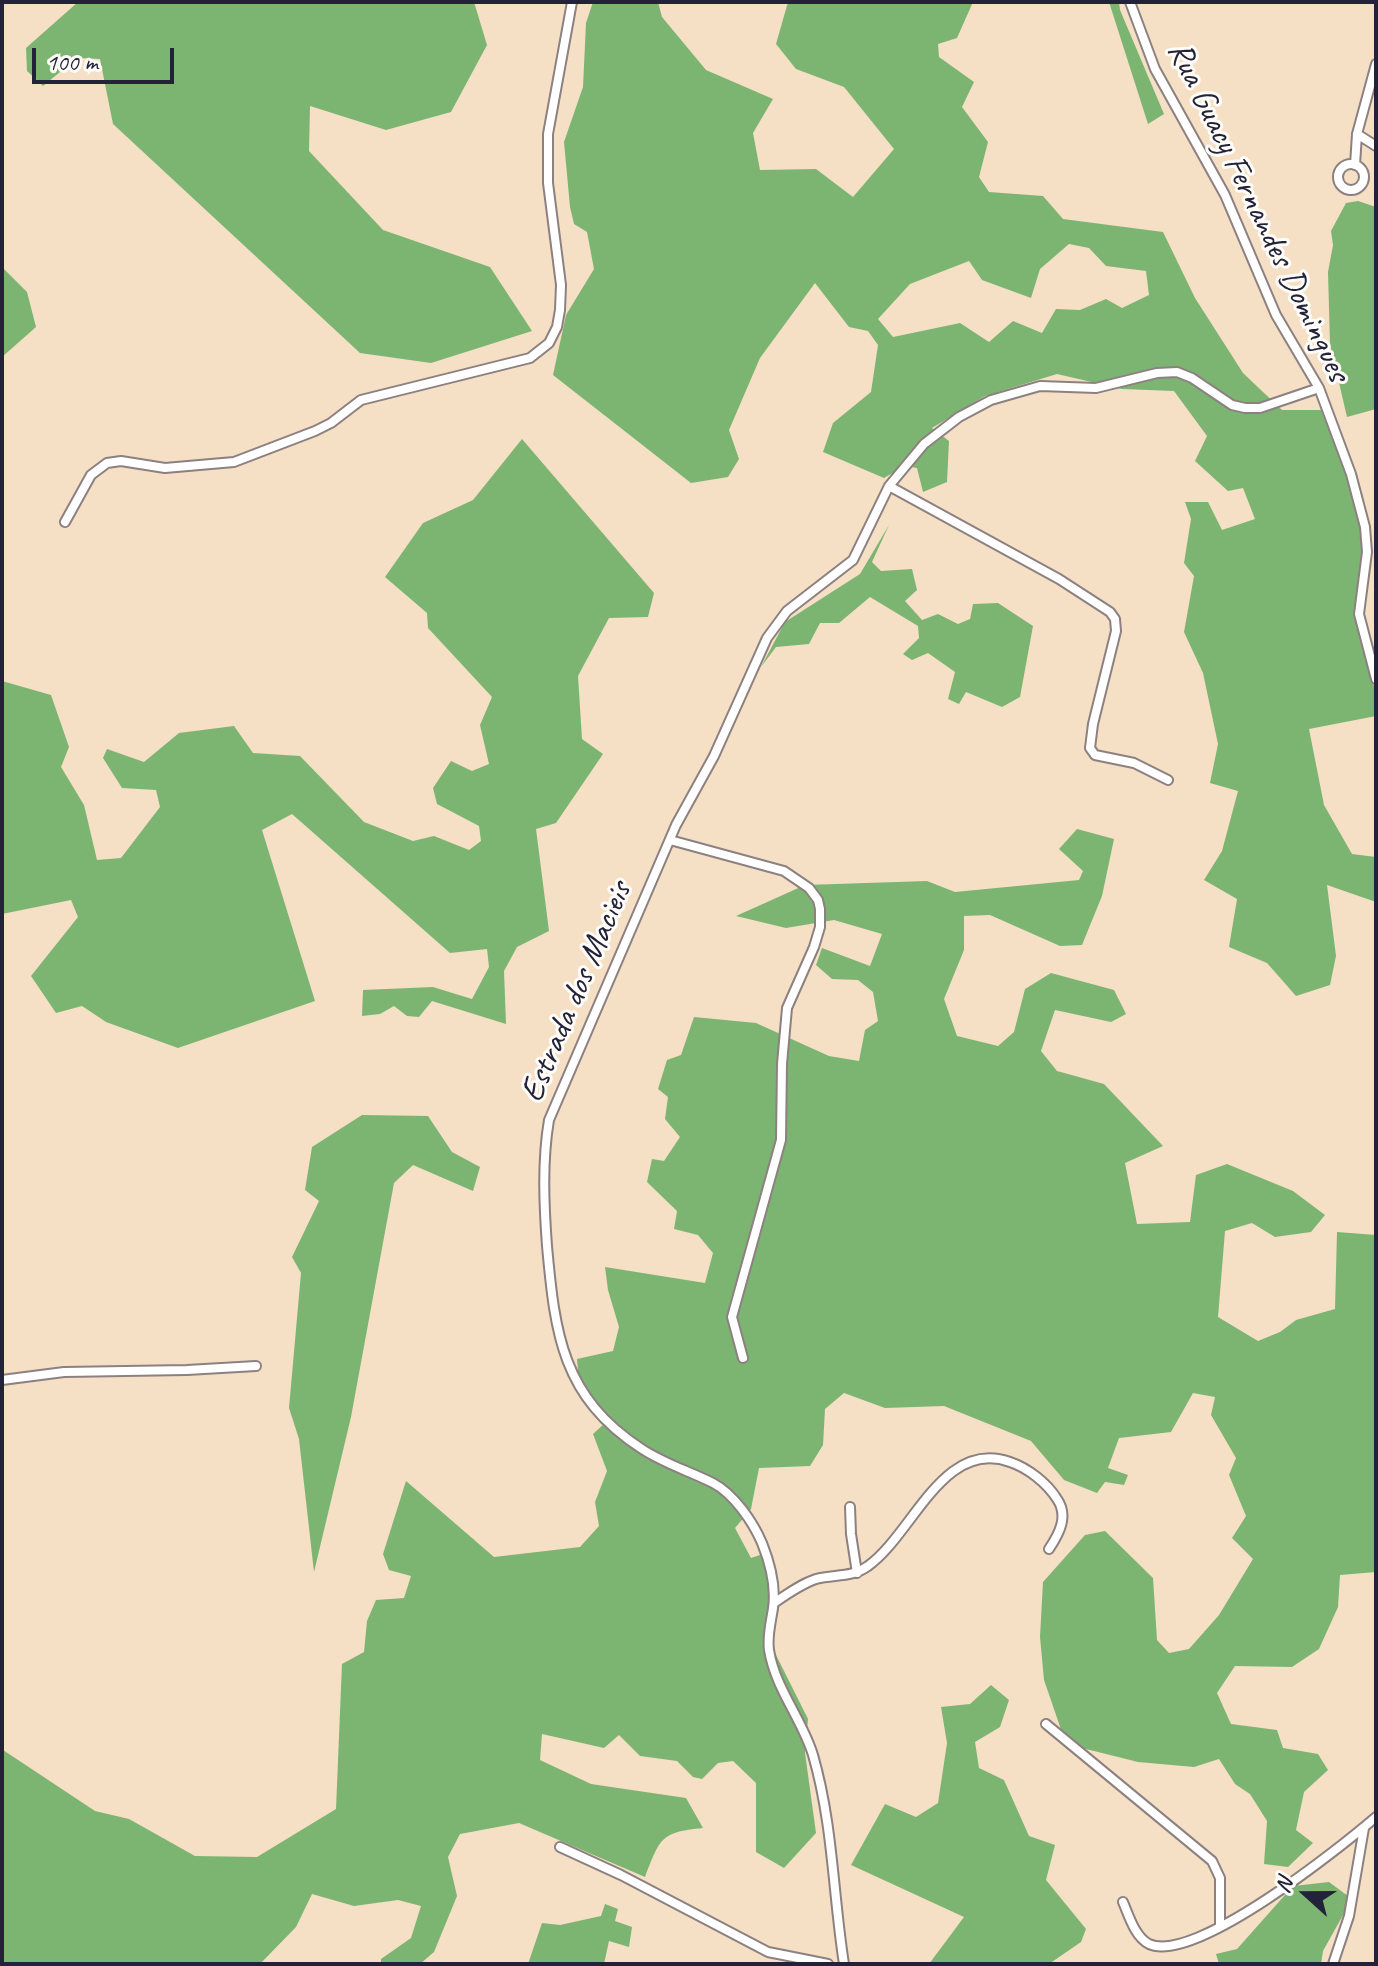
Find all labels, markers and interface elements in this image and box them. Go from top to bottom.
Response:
scale bar [36,32,178,82]
street label: Rua Guacy Fernandes Domingues [1158,35,1358,389]
text: 100 m [46,47,98,77]
street label: Estrada dos Macieis [512,876,642,1108]
north arrow [1266,1854,1346,1934]
text: N [1268,1874,1299,1897]

